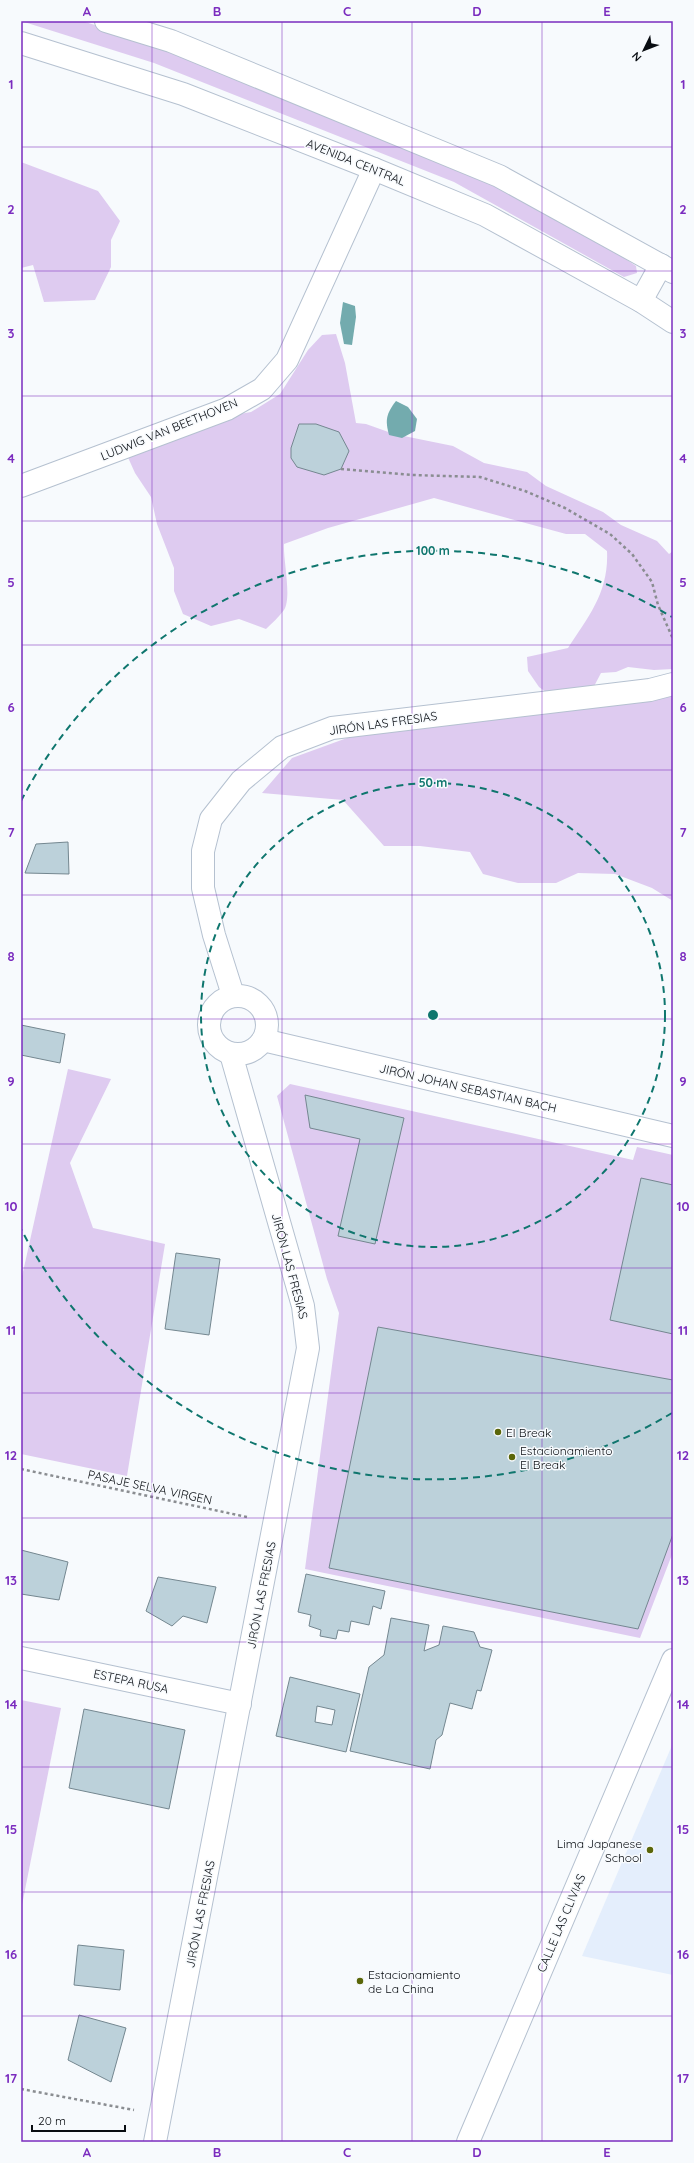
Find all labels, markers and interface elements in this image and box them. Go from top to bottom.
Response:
text: A [83,3,92,19]
text: B [213,3,221,19]
text: C [343,3,351,19]
text: D [472,3,482,19]
text: E [603,3,611,19]
north arrow [624,30,664,70]
text: N [629,49,645,65]
text: 1 [8,76,14,92]
text: 1 [680,76,686,92]
street label: AVENIDA CENTRAL [304,135,408,189]
text: 2 [7,201,15,217]
text: 2 [679,201,687,217]
text: 3 [8,325,15,341]
text: 3 [680,325,687,341]
street label: LUDWIG VAN BEETHOVEN [98,395,240,463]
text: 4 [7,450,15,466]
text: 4 [679,450,687,466]
text: 100 m [416,543,450,558]
text: 5 [7,574,15,590]
text: 5 [679,574,687,590]
text: 6 [7,699,15,715]
text: 6 [679,699,687,715]
street label: JIRÓN LAS FRESIAS [328,708,438,738]
text: 50 m [419,775,447,790]
text: 7 [7,824,15,840]
text: 7 [679,824,687,840]
text: 8 [7,948,15,964]
text: 8 [679,948,687,964]
centre of rings [426,1008,440,1022]
street label: JIRÓN JOHAN SEBASTIAN BACH [378,1060,558,1116]
text: 9 [7,1073,15,1089]
text: 9 [679,1073,687,1089]
text: 10 [4,1198,18,1214]
text: 10 [676,1198,690,1214]
street label: JIRÓN LAS FRESIAS [269,1211,311,1321]
text: 11 [6,1322,16,1338]
text: 11 [678,1322,688,1338]
place label: El Break [506,1425,552,1440]
marker: El Break [493,1427,503,1437]
place label: Estacionamiento El Break [520,1443,613,1472]
text: 12 [5,1447,17,1463]
text: 12 [677,1447,689,1463]
marker: Estacionamiento El Break [507,1452,517,1462]
street label: PASAJE SELVA VIRGEN [86,1466,214,1508]
street label: JIRÓN LAS FRESIAS [243,1540,279,1650]
text: 13 [5,1572,17,1588]
text: 13 [677,1572,689,1588]
street label: ESTEPA RUSA [92,1666,170,1696]
text: 14 [5,1696,18,1712]
text: 14 [677,1696,690,1712]
text: 15 [5,1821,17,1837]
text: 15 [677,1821,689,1837]
place label: Lima Japanese School [557,1836,642,1865]
marker: Lima Japanese School [645,1845,655,1855]
street label: JIRÓN LAS FRESIAS [182,1859,218,1969]
street label: CALLE LAS CLIVIAS [534,1871,589,1974]
text: 16 [5,1946,17,1962]
text: 16 [677,1946,689,1962]
place label: Estacionamiento de La China [368,1967,461,1996]
marker: Estacionamiento de La China [355,1976,365,1986]
text: 17 [5,2070,17,2086]
text: 17 [677,2070,689,2086]
scale bar [32,2107,125,2133]
text: 20 m [38,2113,66,2128]
text: A [83,2144,92,2160]
text: B [213,2144,221,2160]
text: C [343,2144,351,2160]
text: D [472,2144,482,2160]
text: E [603,2144,611,2160]

